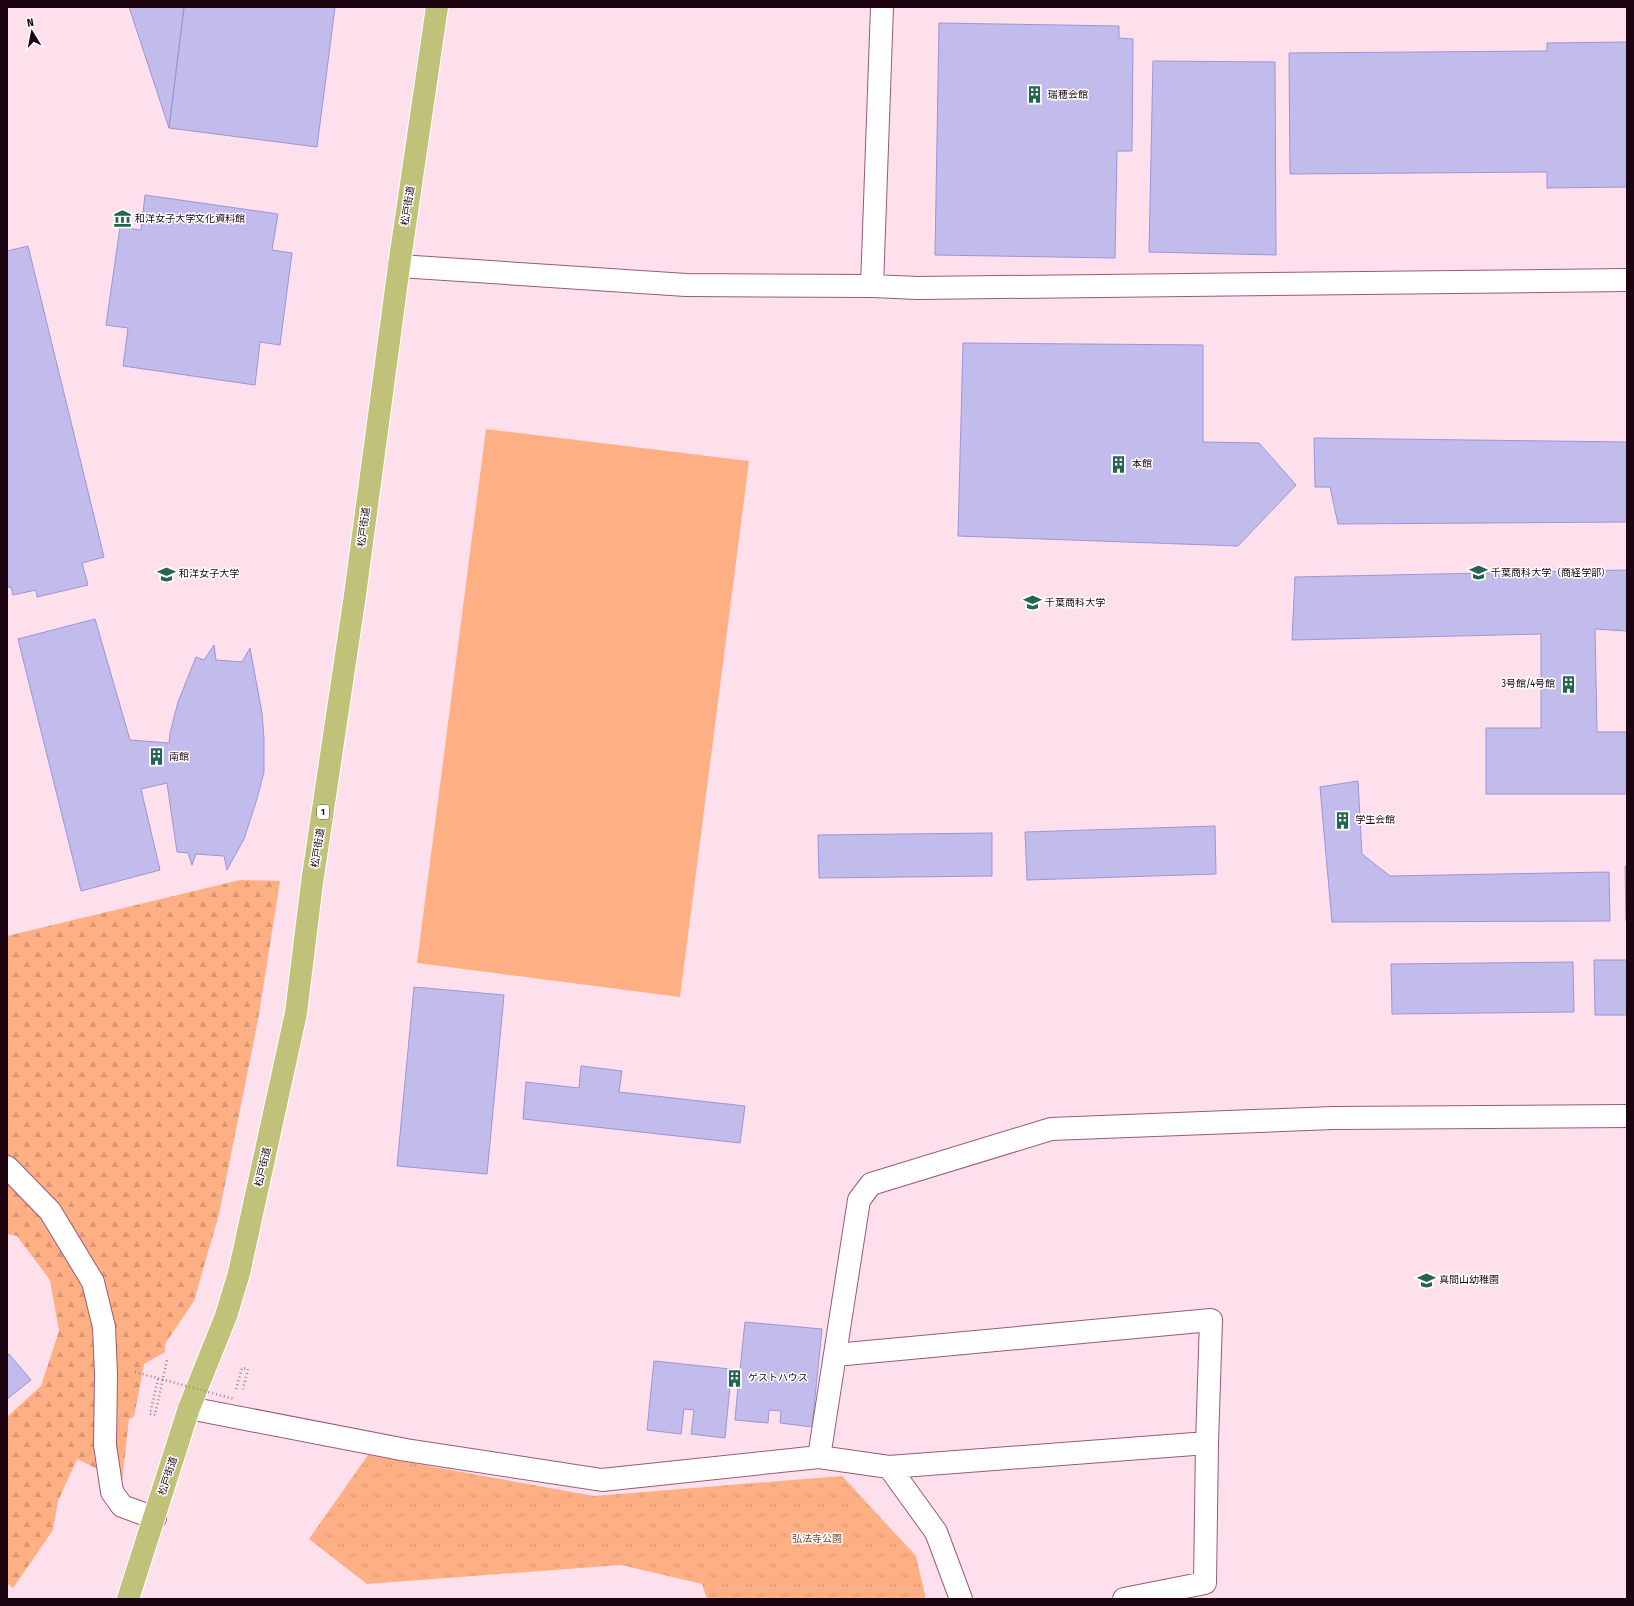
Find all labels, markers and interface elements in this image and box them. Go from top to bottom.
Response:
north arrow [12,12,52,52]
text: N [26,16,35,30]
building icon: 瑞穂会館 [1025,85,1045,105]
place label: 瑞穂会館 [1048,89,1088,101]
street label: 松戸街道 [399,185,417,227]
museum icon: 和洋女子大学文化資料館 [112,209,132,229]
place label: 和洋女子大学文化資料館 [135,213,245,225]
building icon: 本館 [1109,454,1129,474]
place label: 本館 [1132,458,1152,470]
street label: 松戸街道 [356,506,372,548]
school or university icon: 千葉商科大学（商経学部） [1468,563,1488,583]
school or university icon: 和洋女子大学 [156,564,176,584]
place label: 千葉商科大学（商経学部） [1491,567,1611,579]
place label: 和洋女子大学 [179,568,239,580]
school or university icon: 千葉商科大学 [1022,593,1042,613]
place label: 千葉商科大学 [1045,597,1105,609]
building icon: 3号館/4号館 [1558,674,1578,694]
place label: 3号館/4号館 [1501,678,1555,690]
building icon: 南館 [146,747,166,767]
place label: 南館 [169,751,189,763]
road number: 1 [317,805,329,819]
building icon: 学生会館 [1332,810,1352,830]
place label: 学生会館 [1355,814,1395,826]
street label: 松戸街道 [309,827,327,869]
street label: 松戸街道 [253,1146,273,1188]
school or university icon: 真間山幼稚園 [1416,1270,1436,1290]
place label: 真間山幼稚園 [1439,1274,1499,1286]
building icon: ゲストハウス [725,1368,745,1388]
place label: ゲストハウス [748,1372,808,1384]
street label: 松戸街道 [156,1455,180,1497]
park label: 弘法寺公園 [792,1533,842,1545]

